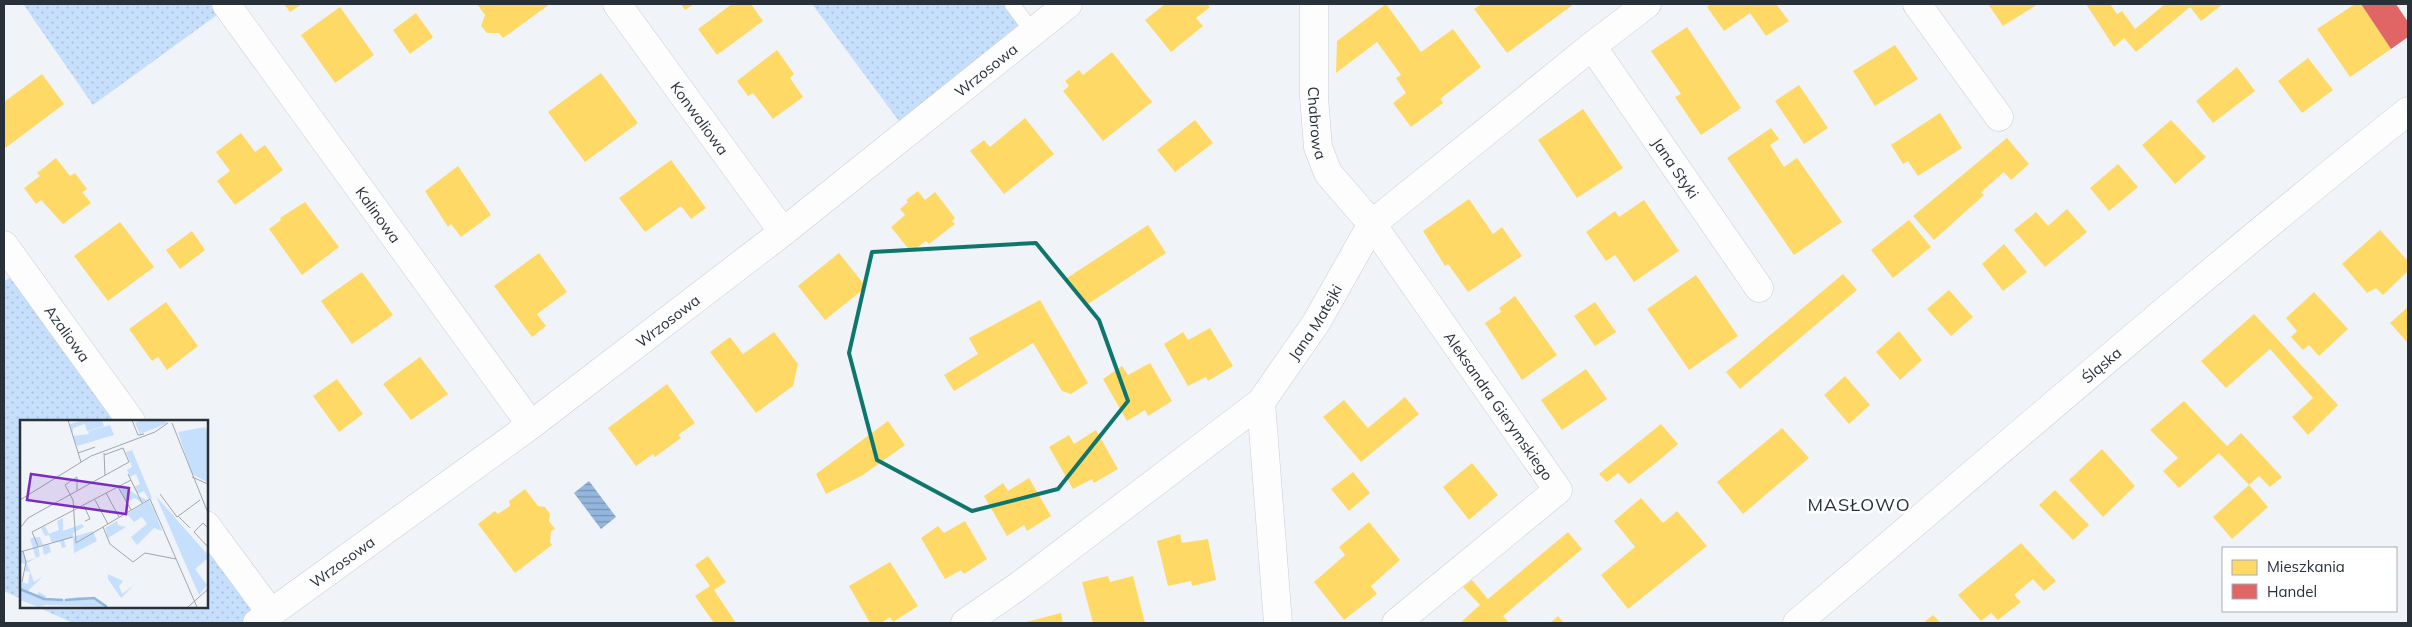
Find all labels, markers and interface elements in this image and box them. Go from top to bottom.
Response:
street label: Wrzosowa [950,39,1021,101]
street label: Konwaliowa [667,78,733,158]
street label: Chabrowa [1305,87,1331,162]
street label: Jana Styki [1648,134,1704,202]
street label: Kalinowa [352,183,405,246]
street label: Jana Matejki [1284,281,1346,363]
street label: Wrzosowa [632,290,703,351]
street label: Azaliowa [41,301,95,365]
street label: Aleksandra Gierymskiego [1440,328,1558,484]
street label: Śląska [2077,343,2125,387]
inset map [20,420,208,607]
district label: MASŁOWO [1807,493,1911,516]
street label: Wrzosowa [306,532,378,591]
legend [2222,547,2397,612]
text: Mieszkania [2267,557,2345,576]
text: Handel [2267,582,2317,601]

